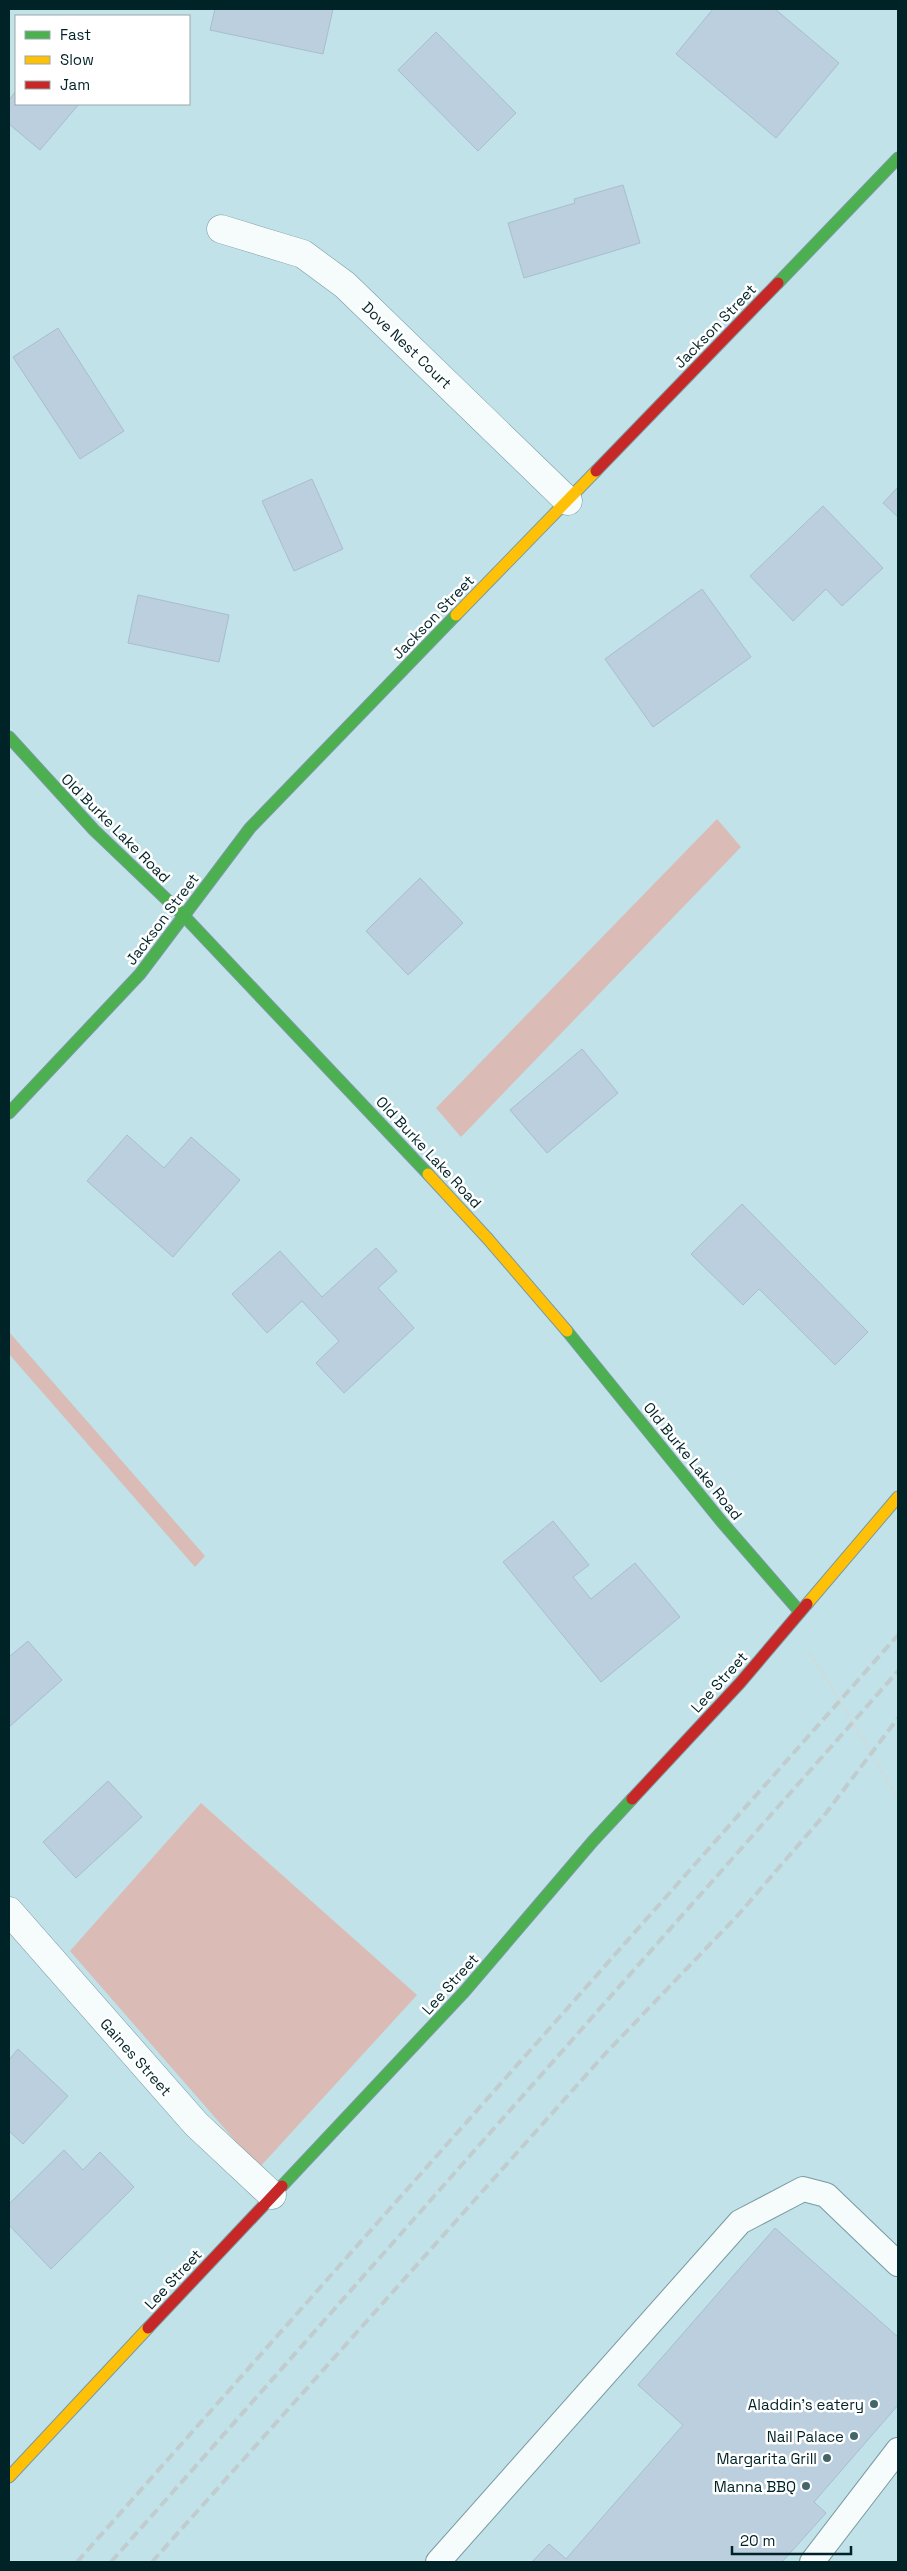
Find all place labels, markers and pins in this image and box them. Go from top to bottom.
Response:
place label: Aladdin's eatery [748,2395,864,2414]
marker: Aladdin's eatery [868,2398,880,2410]
place label: Nail Palace [767,2427,844,2446]
marker: Nail Palace [848,2430,860,2442]
place label: Margarita Grill [717,2449,817,2468]
marker: Margarita Grill [821,2452,833,2464]
place label: Manna BBQ [714,2477,796,2496]
marker: Manna BBQ [800,2480,812,2492]

